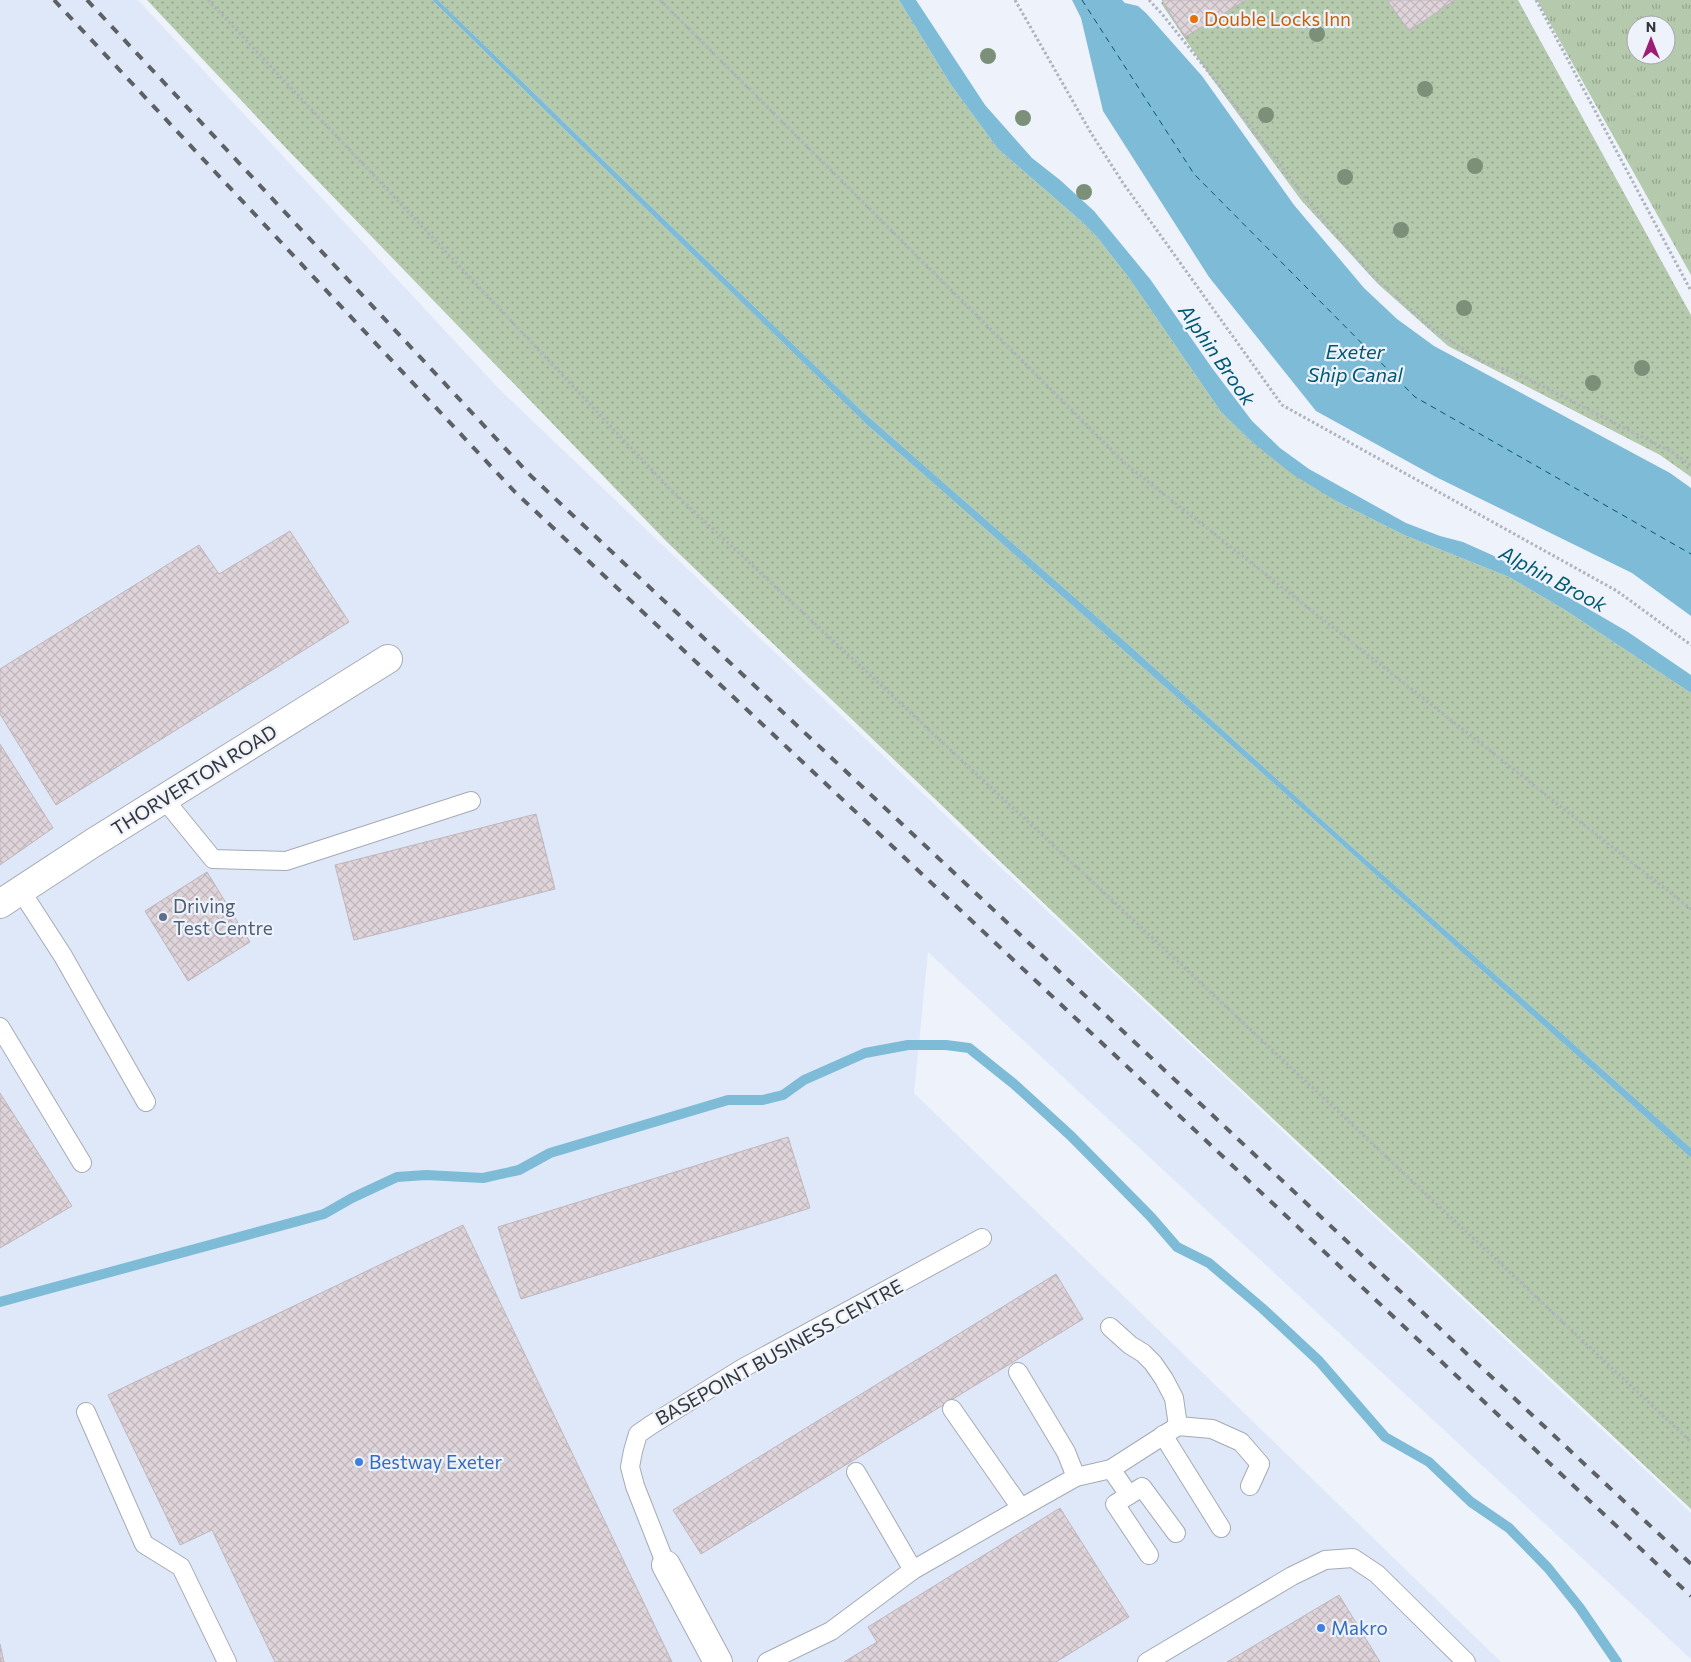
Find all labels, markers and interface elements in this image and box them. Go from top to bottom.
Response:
place label: Double Locks Inn [1204,7,1351,30]
marker: Double Locks Inn [1188,13,1200,25]
north arrow [1626,15,1676,65]
text: N [1646,18,1656,35]
water label: Alphin Brook [1174,298,1262,411]
water label: Exeter Ship Canal [1307,339,1403,386]
water label: Alphin Brook [1495,539,1612,617]
street label: THORVERTON ROAD [107,719,281,840]
place label: Driving Test Centre [173,894,273,939]
marker: Driving Test Centre [157,911,169,923]
street label: BASEPOINT BUSINESS CENTRE [651,1274,907,1429]
place label: Bestway Exeter [369,1450,502,1473]
marker: Bestway Exeter [353,1456,365,1468]
place label: Makro [1331,1616,1388,1639]
marker: Makro [1315,1622,1327,1634]

